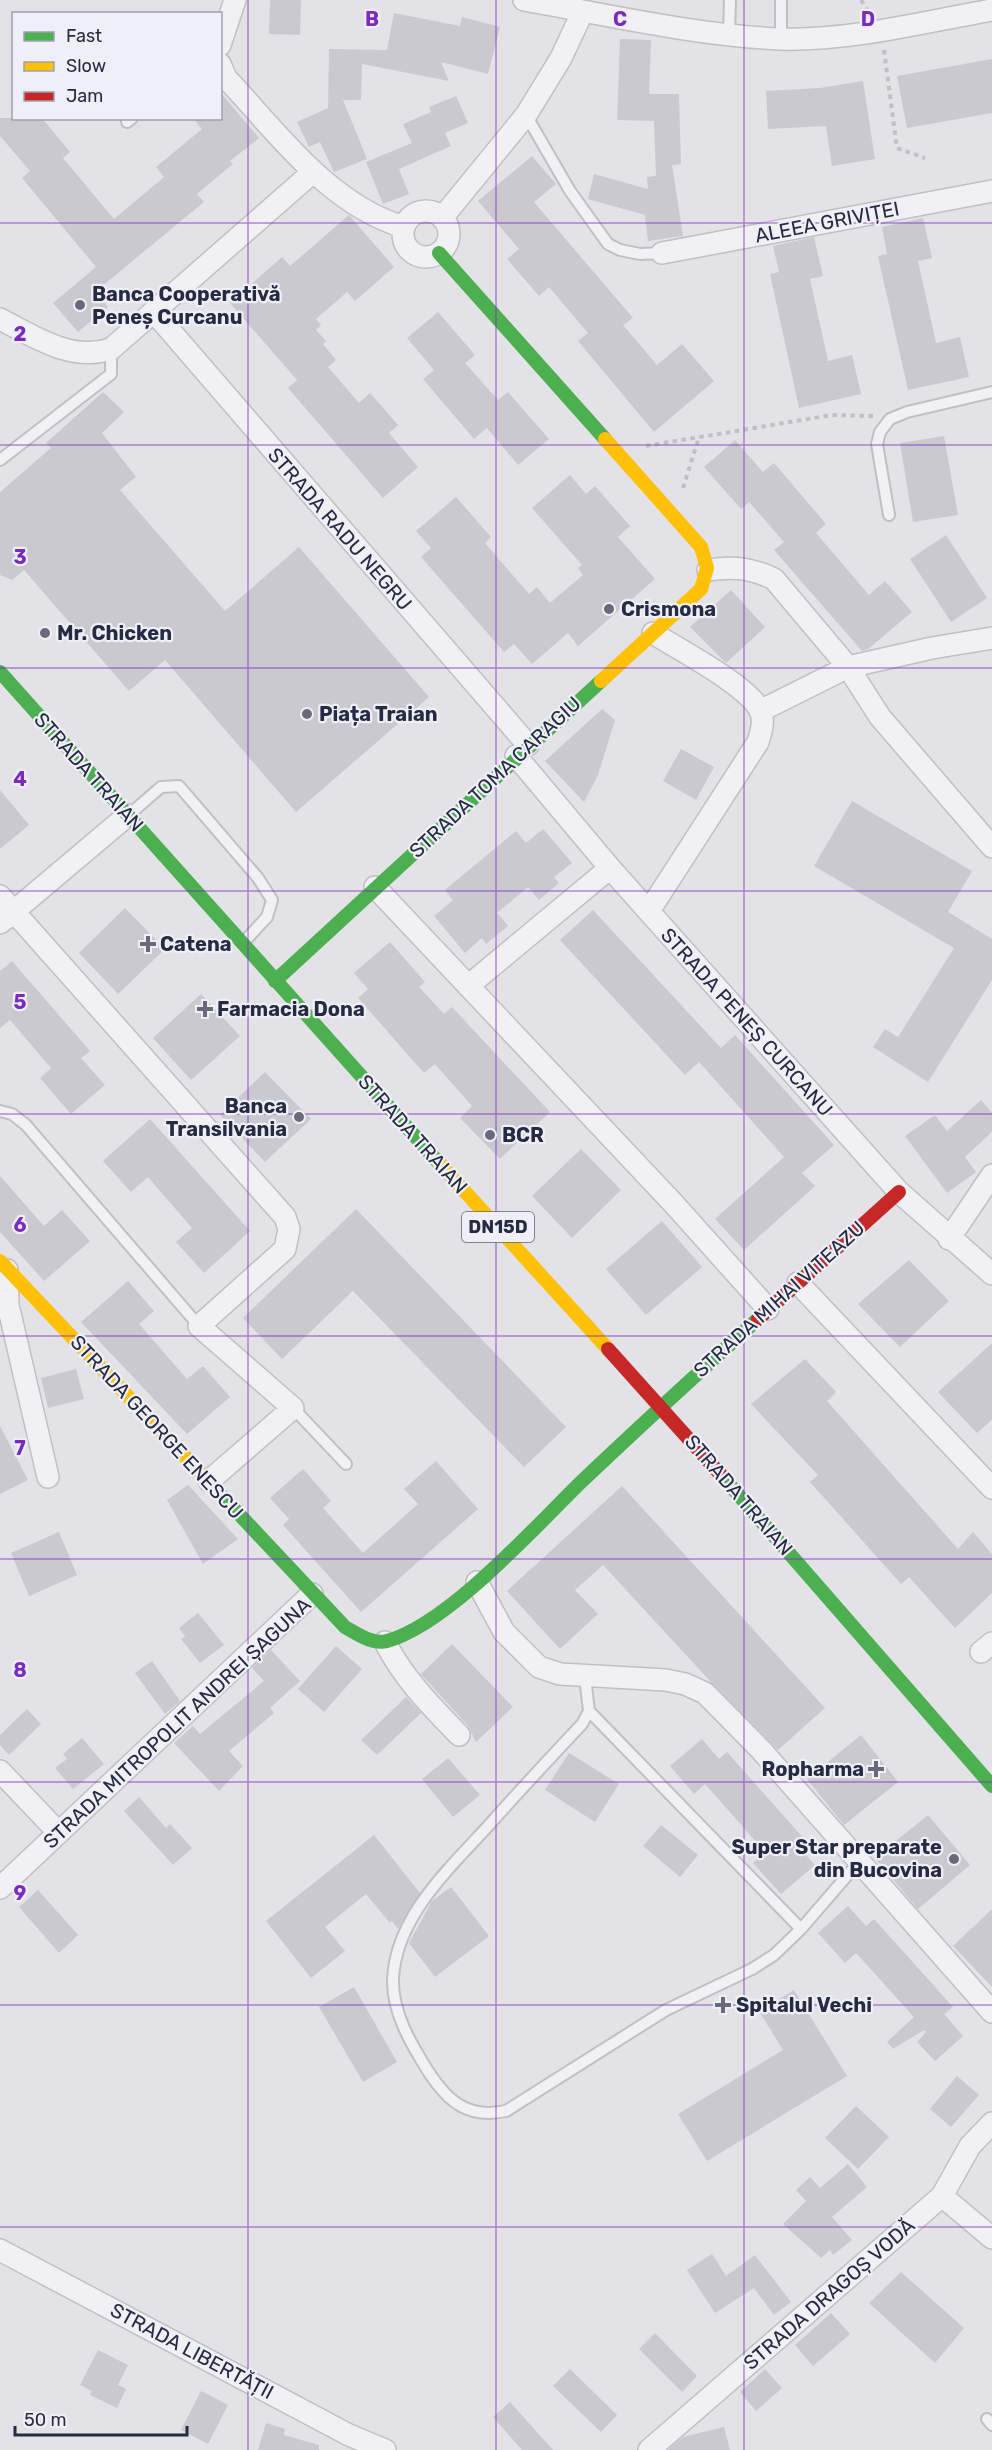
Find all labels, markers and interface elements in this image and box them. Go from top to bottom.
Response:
text: B [365,7,379,31]
text: C [613,7,627,31]
text: D [861,7,875,31]
legend [12,12,222,120]
text: Fast [66,25,102,47]
text: Slow [66,55,106,77]
text: Jam [66,85,103,107]
street label: ALEEA GRIVIȚEI [753,196,901,248]
place label: Banca Cooperativă Peneș Curcanu [92,282,281,329]
marker: Banca Cooperativă Peneș Curcanu [73,298,87,312]
text: 2 [14,322,27,346]
street label: STRADA RADU NEGRU [263,443,417,615]
text: 3 [13,545,27,569]
place label: Crismona [621,597,716,621]
marker: Crismona [602,602,616,616]
place label: Mr. Chicken [57,621,172,645]
marker: Mr. Chicken [38,626,52,640]
street label: STRADA TOMA CARAGIU [404,691,586,863]
place label: Piața Traian [319,702,438,726]
street label: STRADA TRAIAN [29,707,149,837]
marker: Piața Traian [300,707,314,721]
text: 4 [13,767,27,791]
street label: STRADA PENEȘ CURCANU [656,923,838,1121]
place label: Catena [160,932,232,956]
marker: Catena [141,937,155,951]
text: 5 [14,990,27,1014]
place label: Farmacia Dona [217,997,365,1021]
marker: Farmacia Dona [198,1002,212,1016]
street label: STRADA TRAIAN [353,1069,473,1199]
place label: Banca Transilvania [166,1094,287,1141]
marker: Banca Transilvania [292,1110,306,1124]
place label: BCR [502,1123,544,1147]
marker: BCR [483,1128,497,1142]
road number: DN15D [462,1212,534,1242]
text: 6 [13,1213,27,1237]
street label: STRADA MIHAI VITEAZU [688,1216,870,1382]
street label: STRADA GEORGE ENESCU [66,1330,248,1524]
street label: STRADA TRAIAN [680,1430,798,1560]
text: 7 [14,1436,26,1460]
street label: STRADA MITROPOLIT ANDREI ȘAGUNA [38,1593,316,1853]
text: 8 [13,1658,27,1682]
place label: Ropharma [761,1757,864,1781]
marker: Ropharma [869,1762,883,1776]
place label: Super Star preparate din Bucovina [731,1835,942,1882]
marker: Super Star preparate din Bucovina [947,1852,961,1866]
text: 9 [14,1881,27,1905]
place label: Spitalul Vechi [736,1993,872,2017]
marker: Spitalul Vechi [714,1996,732,2014]
street label: STRADA DRAGOȘ VODĂ [739,2213,919,2375]
street label: STRADA LIBERTĂȚII [106,2298,278,2404]
scale bar [15,2399,188,2437]
text: 50 m [24,2409,67,2431]

